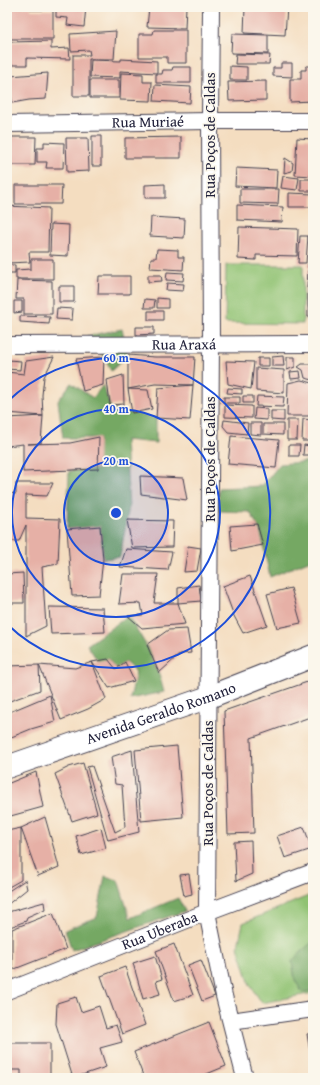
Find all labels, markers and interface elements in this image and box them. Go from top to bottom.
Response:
street label: Rua Poços de Caldas [199,72,220,198]
street label: Rua Muriaé [112,110,184,132]
street label: Rua Araxá [152,333,216,355]
text: 60 m [103,349,129,366]
street label: Rua Poços de Caldas [199,396,220,522]
text: 40 m [103,400,129,417]
text: 20 m [103,452,129,469]
centre of rings [109,506,123,520]
street label: Avenida Geraldo Romano [83,676,239,749]
street label: Rua Poços de Caldas [197,720,218,846]
street label: Rua Uberaba [118,906,200,955]

